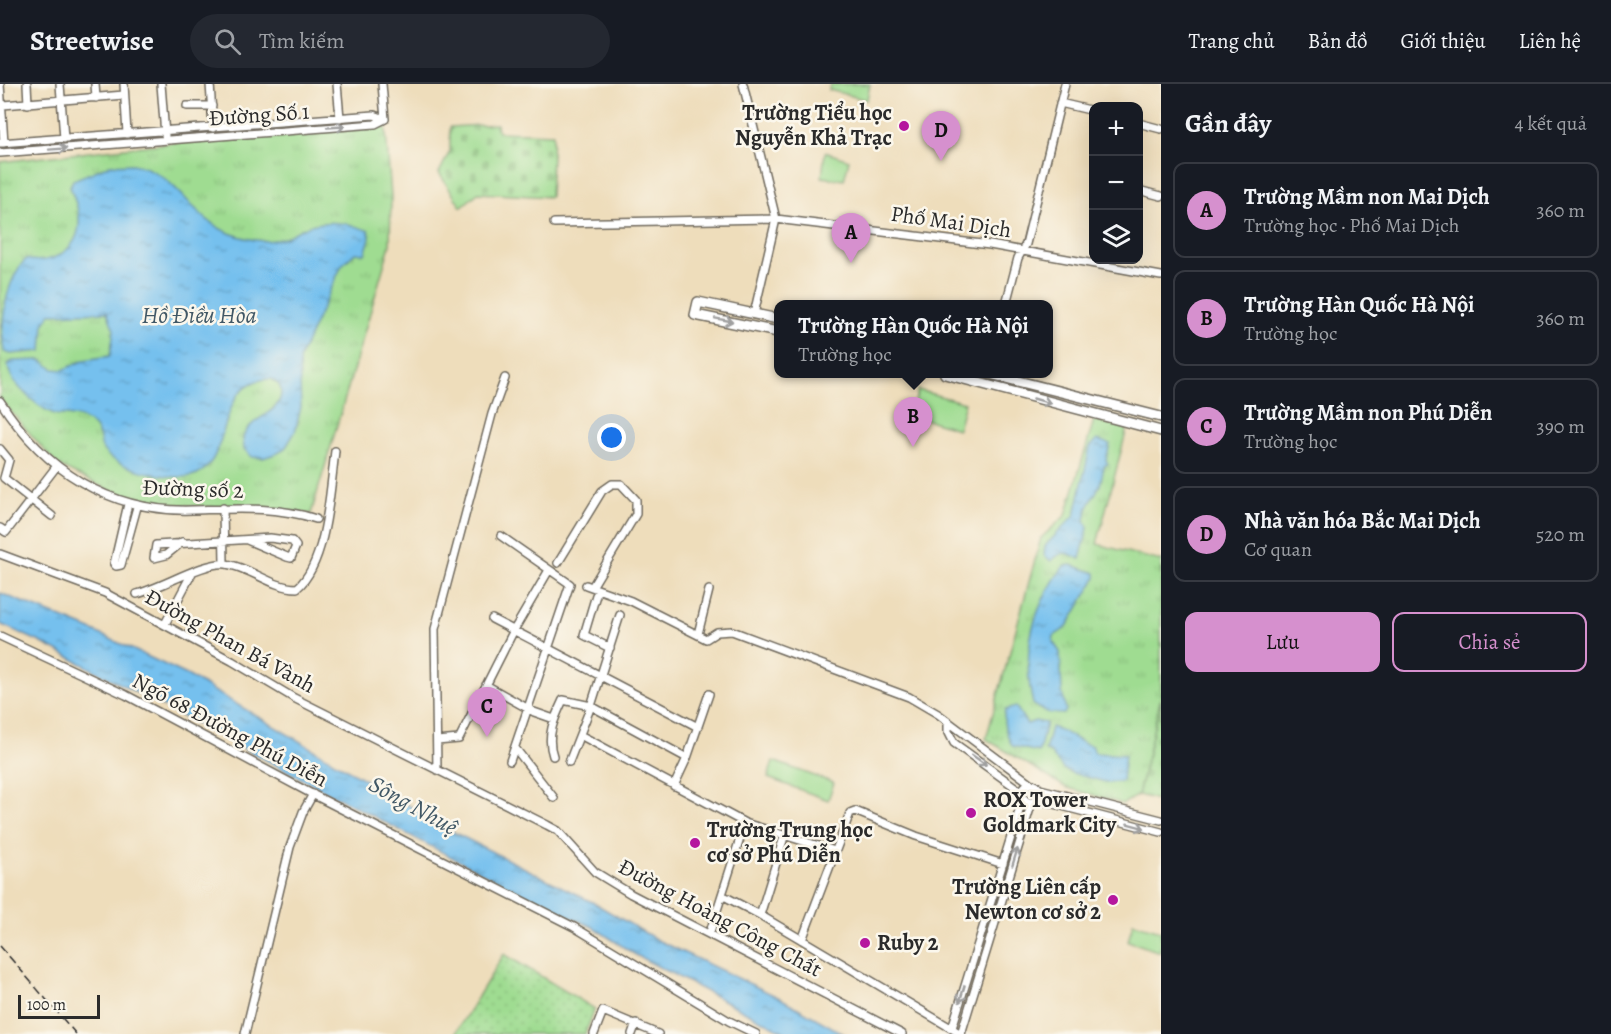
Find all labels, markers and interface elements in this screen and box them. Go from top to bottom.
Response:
search box [190,14,610,68]
text: Streetwise [30,22,154,60]
icon: search [211,25,244,58]
text: Tìm kiếm [259,26,344,56]
text: Trang chủ [1189,27,1275,55]
text: Bản đồ [1308,27,1367,55]
text: Giới thiệu [1400,27,1486,55]
text: Liên hệ [1519,27,1581,55]
street label: Đường Số 1 [208,97,310,133]
place label: Trường Tiểu học Nguyễn Khả Trạc [735,98,892,153]
map controls [1089,102,1143,264]
button: + [1089,102,1143,156]
text: Gần đây [1185,106,1271,141]
text: 4 kết quả [1514,110,1587,137]
pin: D [922,112,960,161]
marker: Trường Tiểu học Nguyễn Khả Trạc [897,119,911,133]
one-way arrow [326,121,346,132]
one-way arrow [48,143,68,154]
button: − [1089,156,1143,210]
text: Trường Mầm non Mai Dịch [1244,182,1490,212]
text: A [1200,197,1213,224]
text: 360 m [1536,197,1585,224]
street label: Phố Mai Dịch [889,199,1013,245]
button: layers [1089,210,1143,264]
text: Trường học · Phố Mai Dịch [1244,212,1459,239]
pin: A [832,214,870,263]
text: Trường Hàn Quốc Hà Nội [1244,290,1474,320]
water label: Hồ Điều Hòa [141,299,257,331]
popup [774,300,1053,378]
text: B [1200,305,1213,332]
text: 360 m [1536,305,1585,332]
text: Trường Hàn Quốc Hà Nội [798,311,1029,341]
one-way arrow [713,315,733,326]
text: Trường học [1244,320,1337,347]
text: Trường học [798,341,892,368]
one-way arrow [1032,396,1051,407]
pin: B [894,398,932,447]
text: Trường Mầm non Phú Diễn [1244,398,1492,428]
text: C [1200,413,1213,440]
text: 390 m [1536,413,1585,440]
your location [597,423,626,452]
text: Trường học [1244,428,1337,455]
street label: Đường số 2 [142,472,244,506]
text: Nhà văn hóa Bắc Mai Dịch [1244,506,1481,536]
text: D [1200,521,1213,548]
text: 520 m [1536,521,1585,548]
text: Cơ quan [1244,536,1312,563]
street label: Đường Phan Bá Vành [139,582,321,700]
button: Lưu [1185,612,1380,672]
button: Chia sẻ [1392,612,1587,672]
street label: Ngõ 68 Đường Phú Diễn [127,666,333,794]
pin: C [468,688,506,737]
one-way arrow [971,754,987,767]
water label: Sông Nhuệ [363,768,465,843]
place label: ROX Tower Goldmark City [983,785,1117,840]
marker: ROX Tower Goldmark City [964,806,978,820]
place label: Trường Trung học cơ sở Phú Diễn [707,815,873,870]
one-way arrow [1126,821,1145,832]
marker: Trường Trung học cơ sở Phú Diễn [688,836,702,850]
one-way arrow [1010,848,1021,867]
street label: Đường Hoàng Công Chất [613,852,827,984]
place label: Trường Liên cấp Newton cơ sở 2 [952,872,1101,927]
marker: Trường Liên cấp Newton cơ sở 2 [1106,893,1120,907]
place label: Ruby 2 [877,928,939,958]
marker: Ruby 2 [858,936,872,950]
one-way arrow [956,984,967,1003]
scale bar [18,992,100,1020]
text: 100 m [27,994,66,1016]

